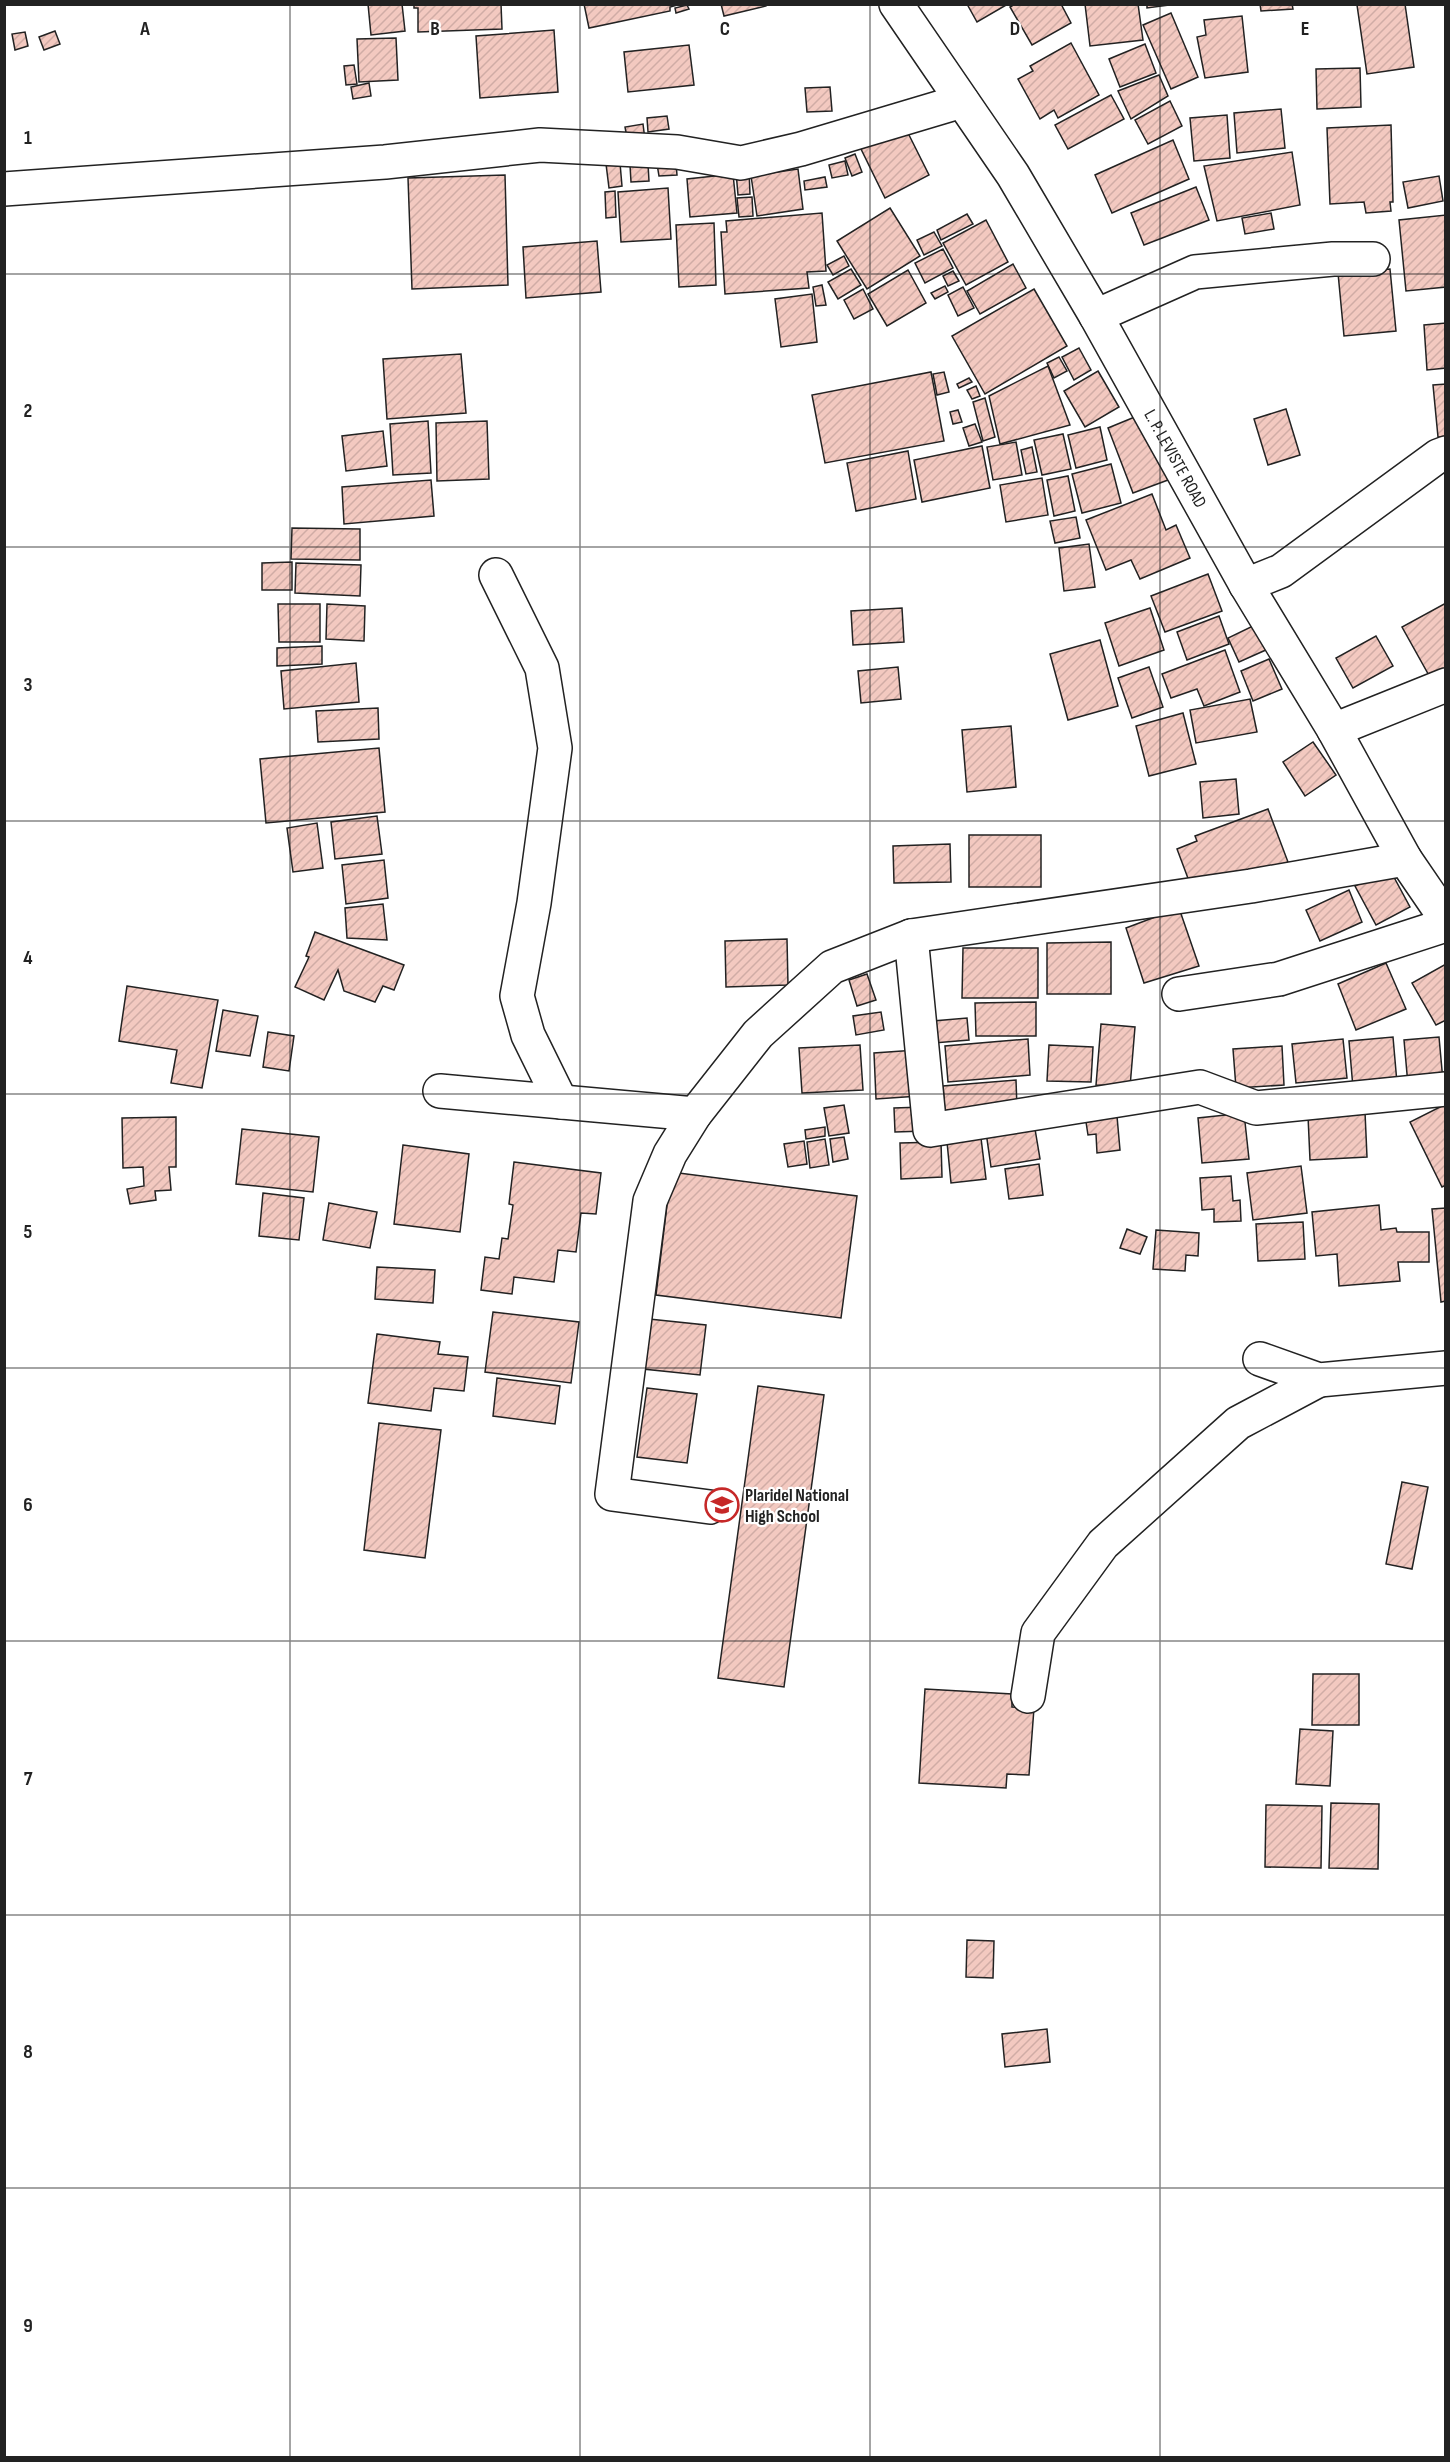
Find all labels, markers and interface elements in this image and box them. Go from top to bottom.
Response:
text: A [139,17,150,41]
text: B [430,17,440,41]
text: C [720,17,730,41]
text: D [1010,17,1020,41]
text: E [1301,17,1309,41]
text: 1 [24,126,32,150]
text: 2 [24,399,32,423]
street label: L. P. LEVISTE ROAD [1139,406,1211,511]
text: 3 [24,673,33,697]
text: 4 [23,946,33,970]
text: 5 [24,1220,33,1244]
place label: Plaridel National High School [745,1485,849,1527]
school or university icon: Plaridel National High School [704,1487,740,1523]
text: 6 [23,1493,33,1517]
text: 7 [24,1767,33,1791]
text: 8 [23,2040,33,2064]
text: 9 [23,2314,33,2338]

